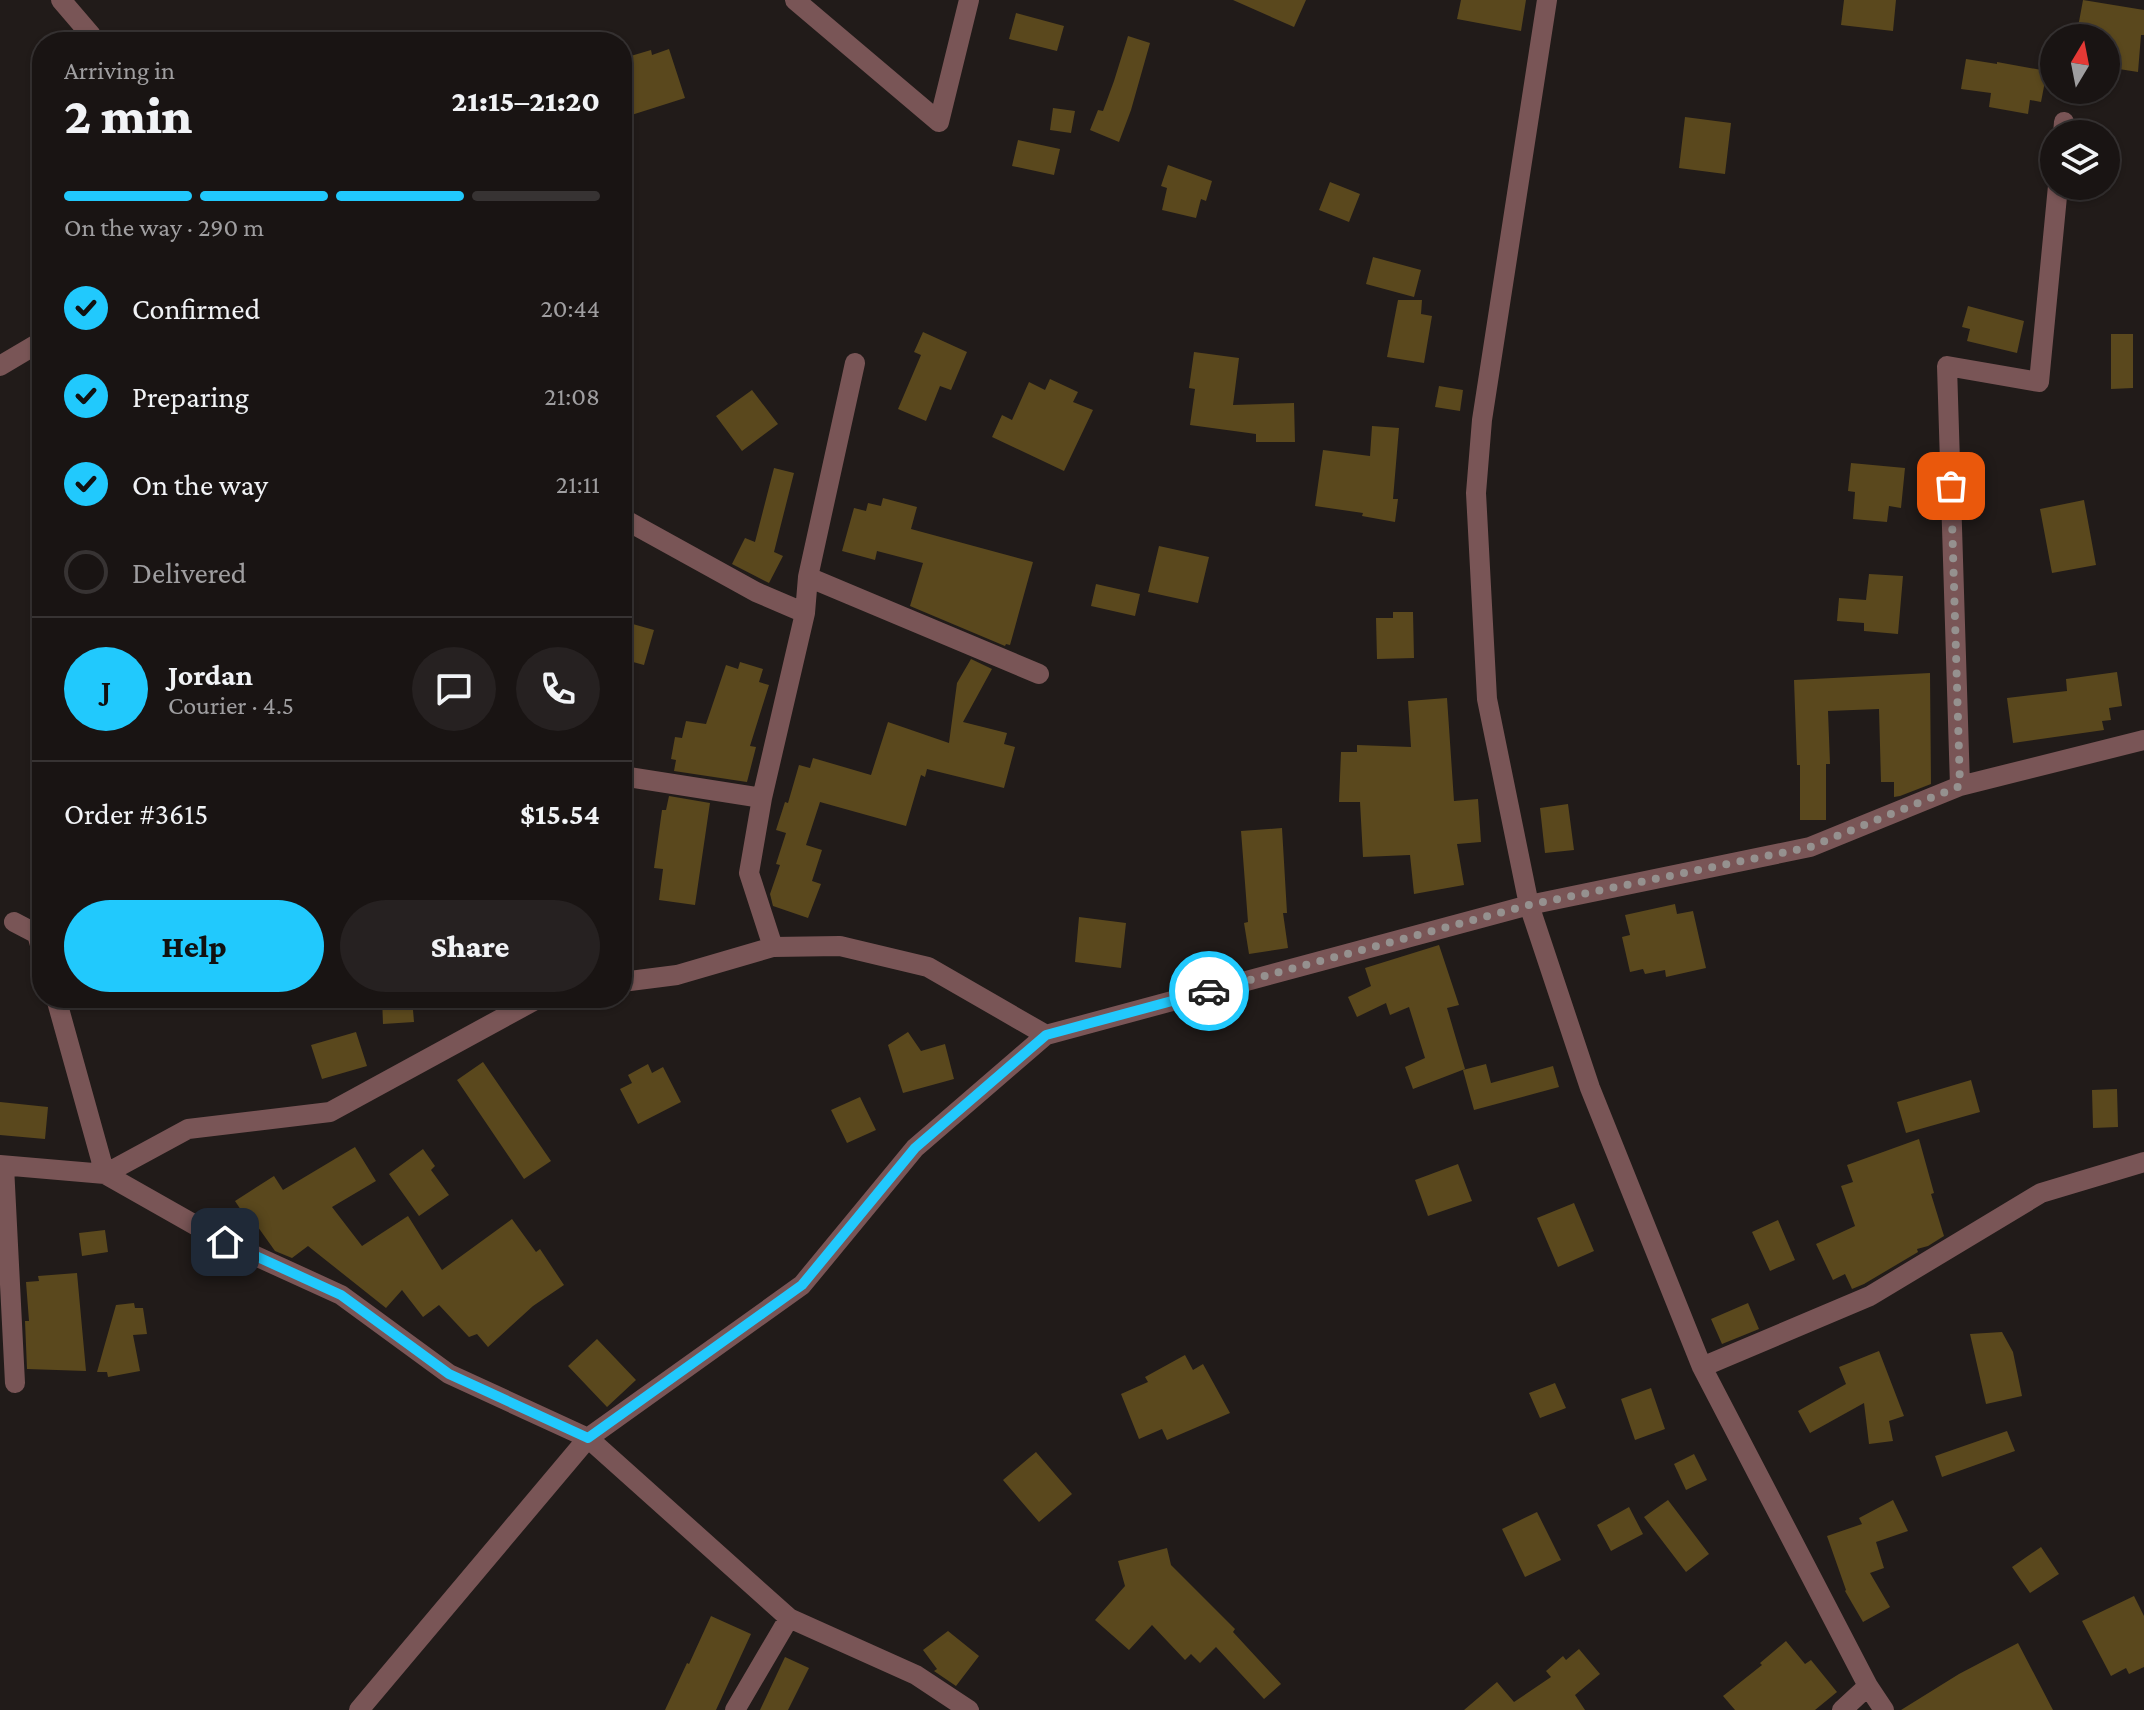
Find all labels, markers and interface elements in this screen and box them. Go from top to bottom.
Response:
north arrow [2040,24,2120,104]
map controls [2040,24,2120,200]
text: Arriving in [64,56,175,85]
text: 21:15–21:20 [452,84,600,117]
text: 2 min [64,86,192,144]
button: layers [2040,120,2120,200]
text: On the way · 290 m [64,213,264,242]
icon: check [64,286,108,330]
text: Confirmed [132,292,260,325]
text: 20:44 [540,294,600,323]
icon: check [64,374,108,418]
text: Preparing [132,380,249,413]
text: 21:08 [544,382,600,411]
pin [1917,452,1985,520]
icon: check [64,462,108,506]
icon: bag [1929,464,1973,508]
text: On the way [132,468,268,501]
text: 21:11 [556,470,600,499]
text: Delivered [132,556,247,589]
button: chat [412,647,496,731]
button: phone [516,647,600,731]
text: Jordan [168,658,253,691]
text: J [101,673,111,706]
text: Courier · 4.5 [168,691,294,720]
text: Order #3615 [64,797,208,830]
text: $15.54 [520,797,600,830]
button: Help [64,900,324,992]
button: Share [340,900,600,992]
courier [1169,951,1249,1031]
icon: car [1187,969,1231,1013]
pin [191,1208,259,1276]
icon: home [203,1220,247,1264]

